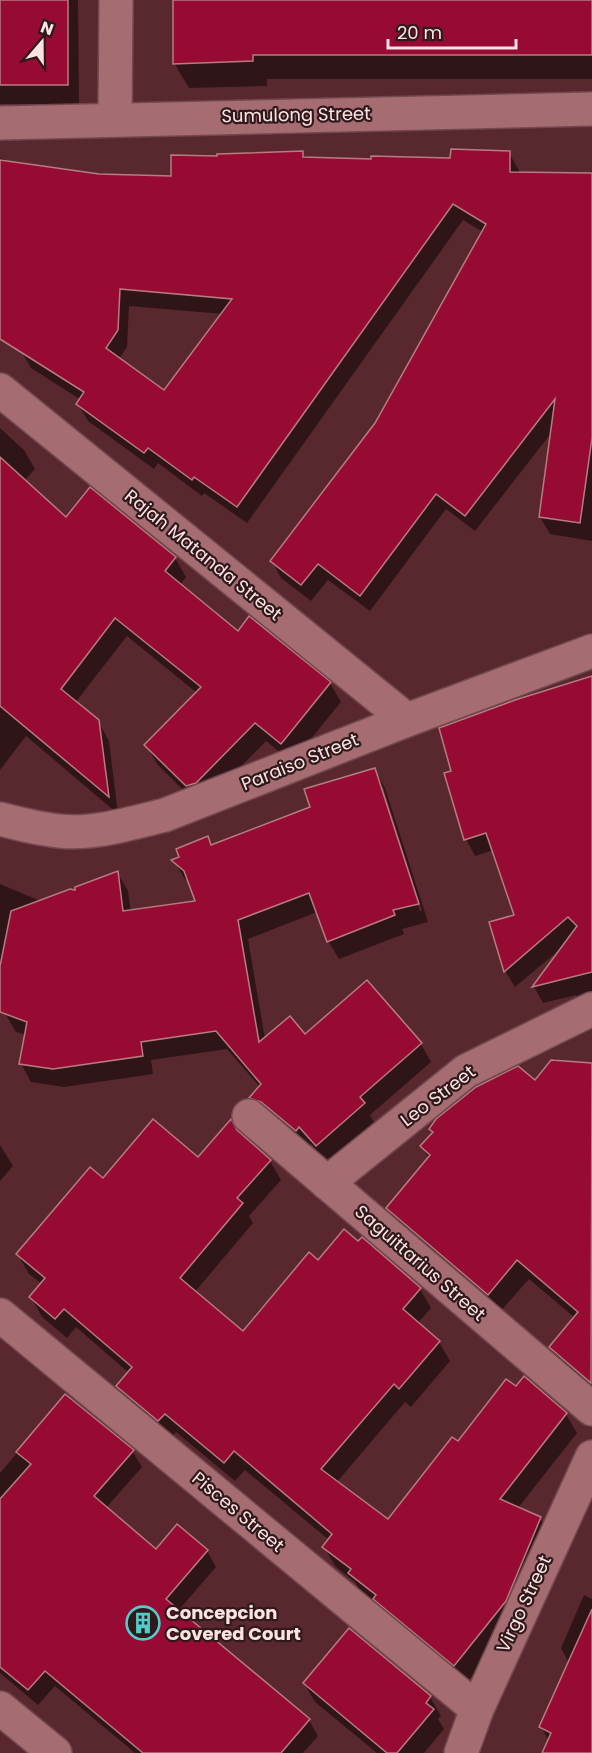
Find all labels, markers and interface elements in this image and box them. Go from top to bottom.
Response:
north arrow [12,12,72,72]
scale bar [388,12,516,50]
text: N [37,16,57,41]
text: 20 m [397,20,442,45]
street label: Sumulong Street [221,101,371,128]
street label: Rajah Matanda Street [119,483,287,626]
street label: Paraiso Street [237,727,362,796]
street label: Leo Street [395,1059,480,1132]
street label: Saguittarius Street [350,1199,491,1326]
street label: Pisces Street [187,1466,290,1558]
street label: Virgo Street [490,1551,557,1656]
place label: Concepcion Covered Court [166,1600,301,1646]
building icon: Concepcion Covered Court [125,1605,161,1641]

